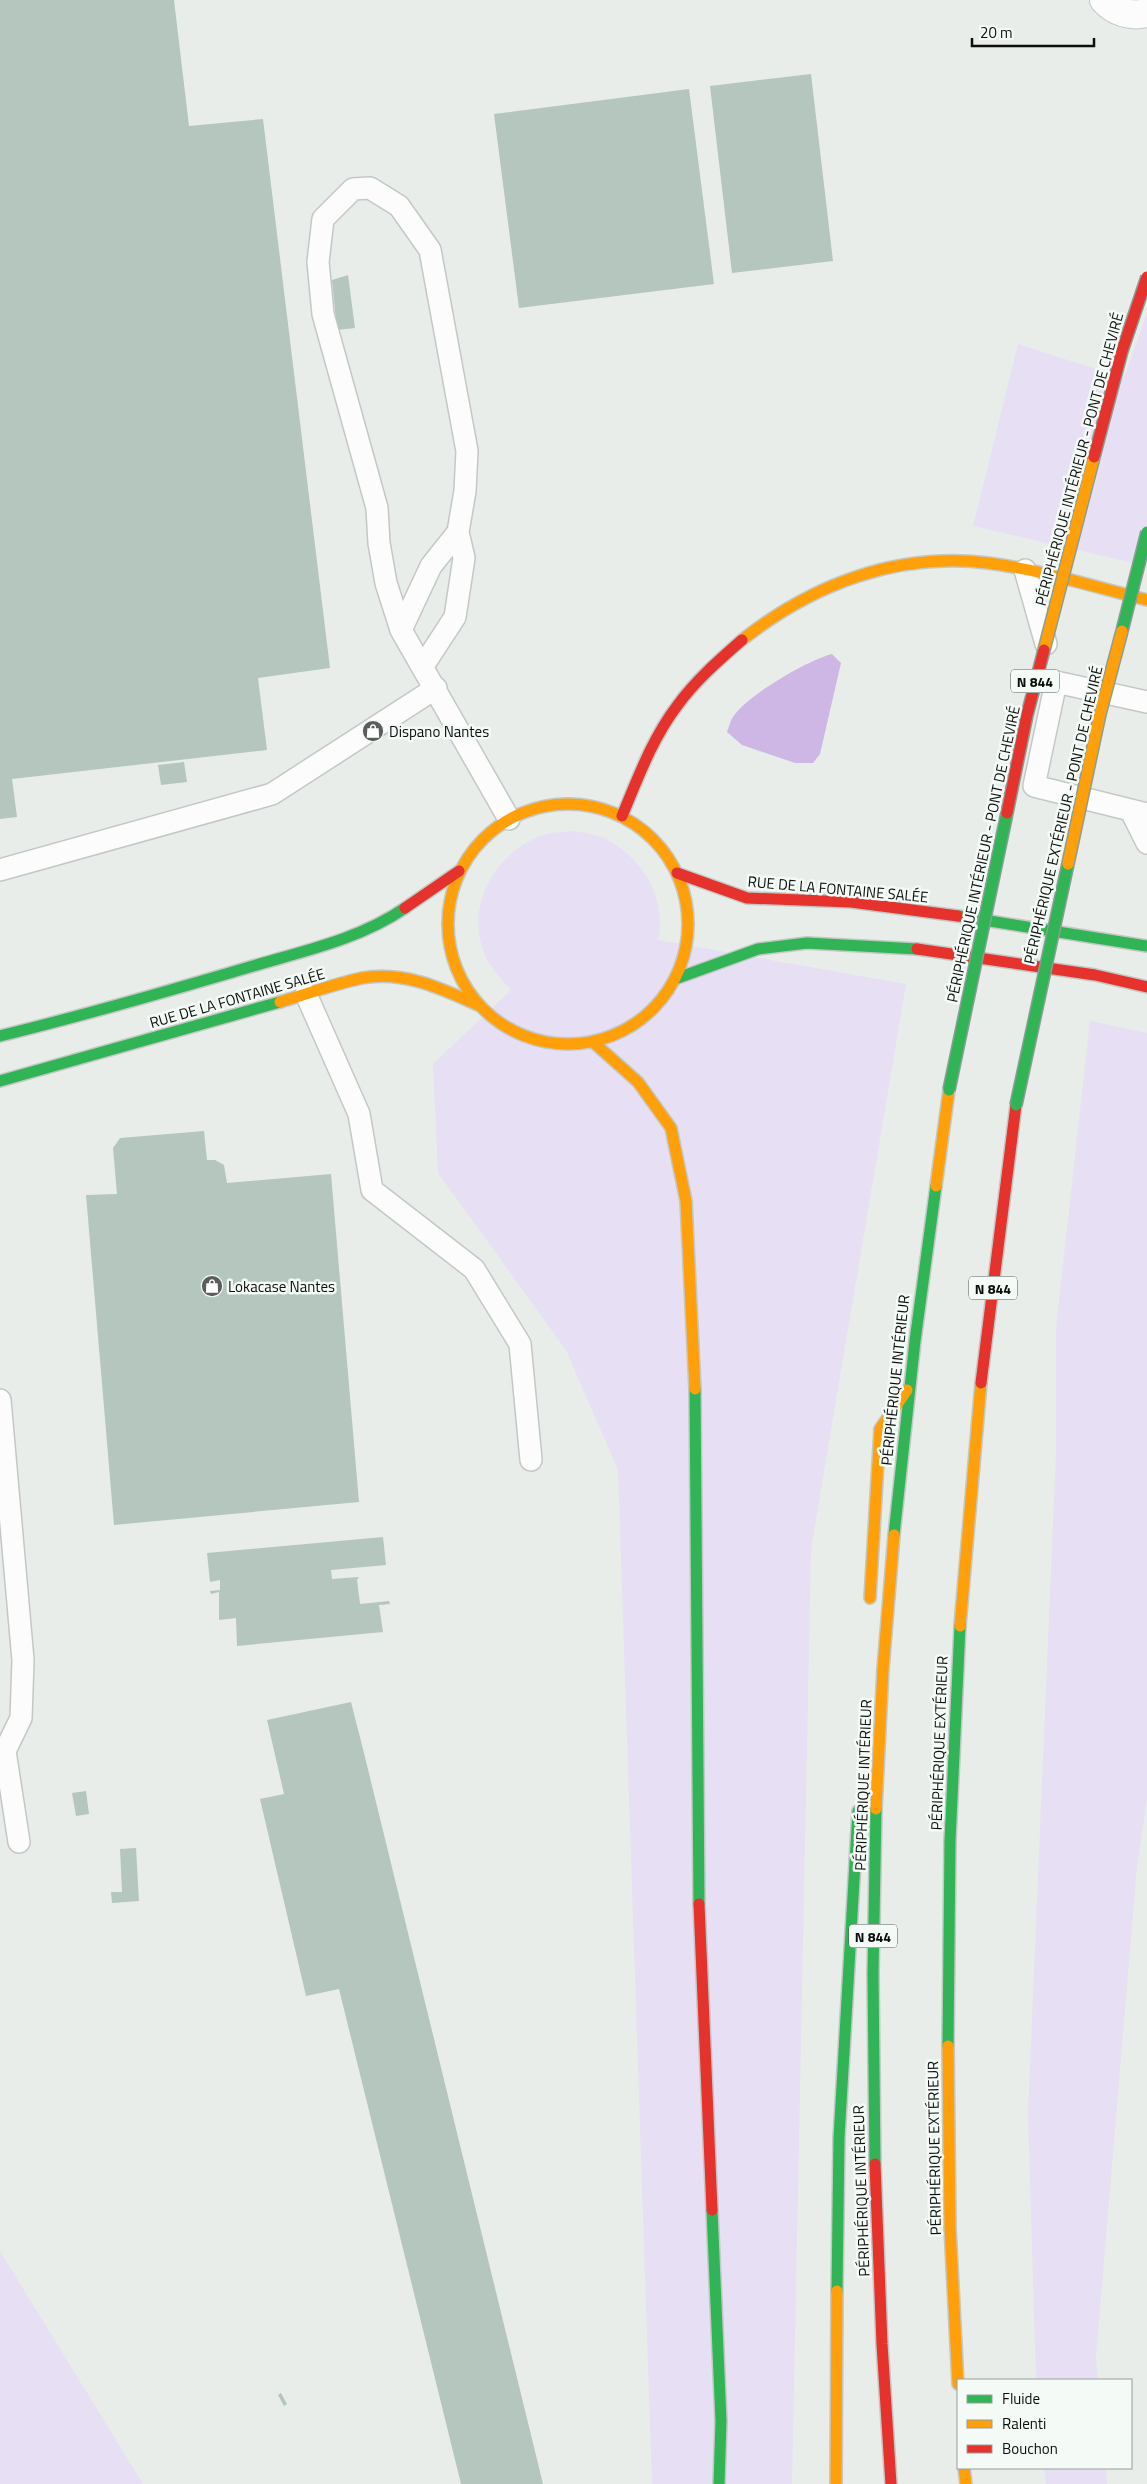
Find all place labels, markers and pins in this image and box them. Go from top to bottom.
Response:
shop icon: Dispano Nantes [361,719,385,743]
place label: Dispano Nantes [389,720,489,743]
shop icon: Lokacase Nantes [200,1274,224,1298]
place label: Lokacase Nantes [228,1275,335,1298]

